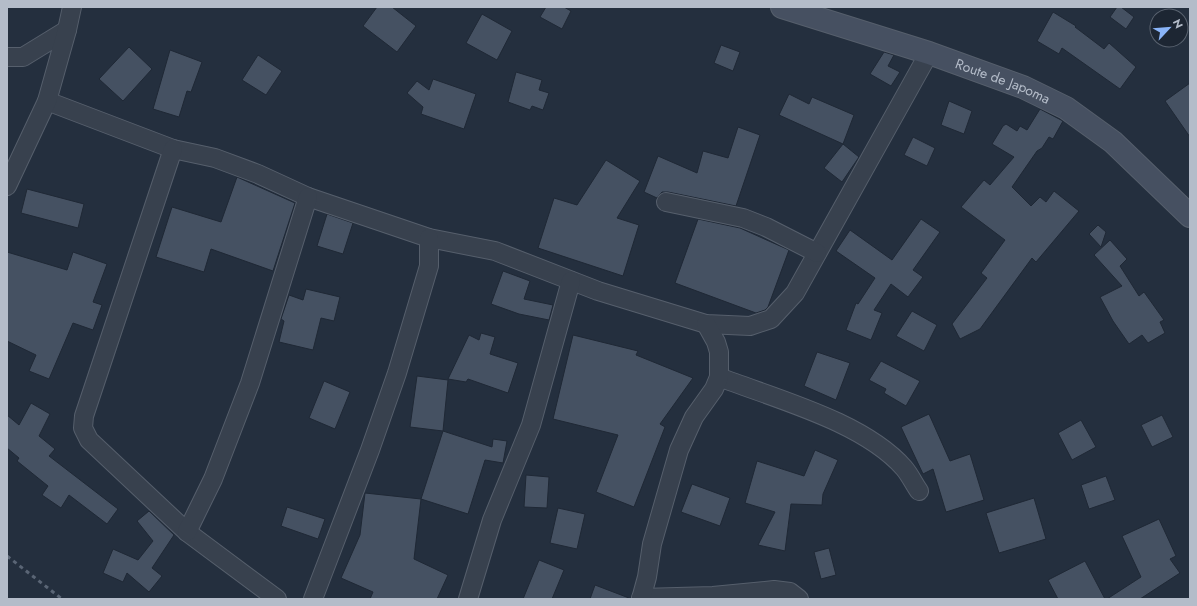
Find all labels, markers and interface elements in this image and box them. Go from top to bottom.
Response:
north arrow [1149,8,1189,48]
text: N [1169,16,1187,31]
street label: Route de Japoma [953,53,1054,109]

